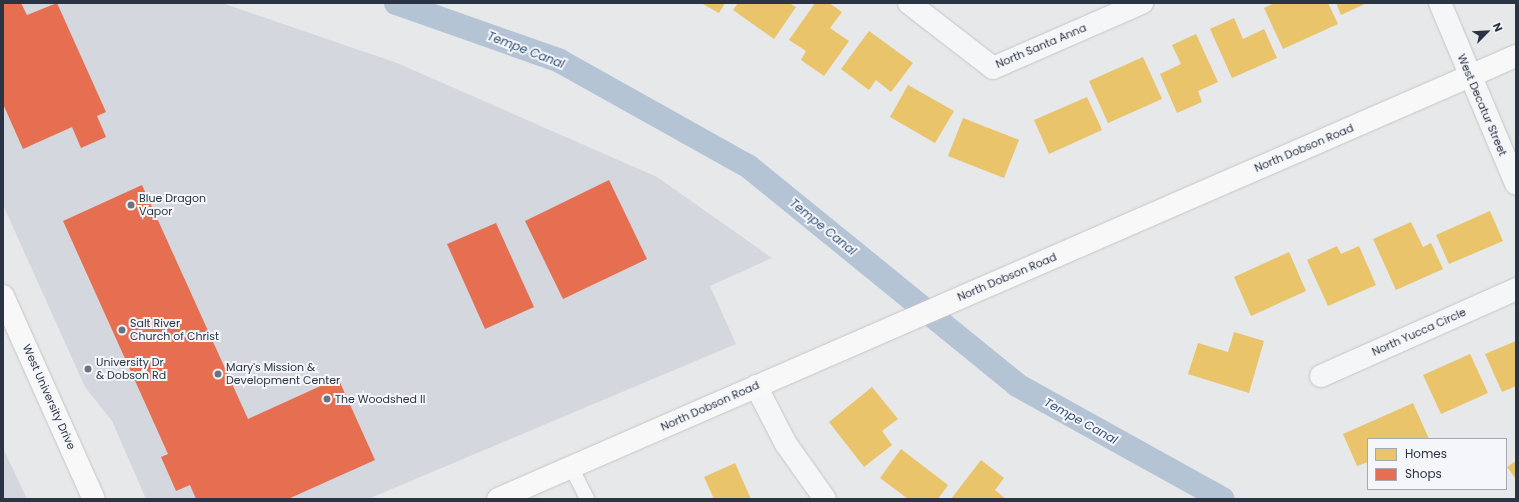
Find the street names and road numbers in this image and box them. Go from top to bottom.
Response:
street label: North Santa Anna [994,21,1088,71]
street label: West Decatur Street [1455,52,1509,158]
street label: North Dobson Road [1252,121,1356,175]
street label: North Dobson Road [955,250,1059,304]
street label: North Yucca Circle [1370,305,1468,359]
street label: West University Drive [20,342,78,452]
street label: North Dobson Road [659,378,761,434]

